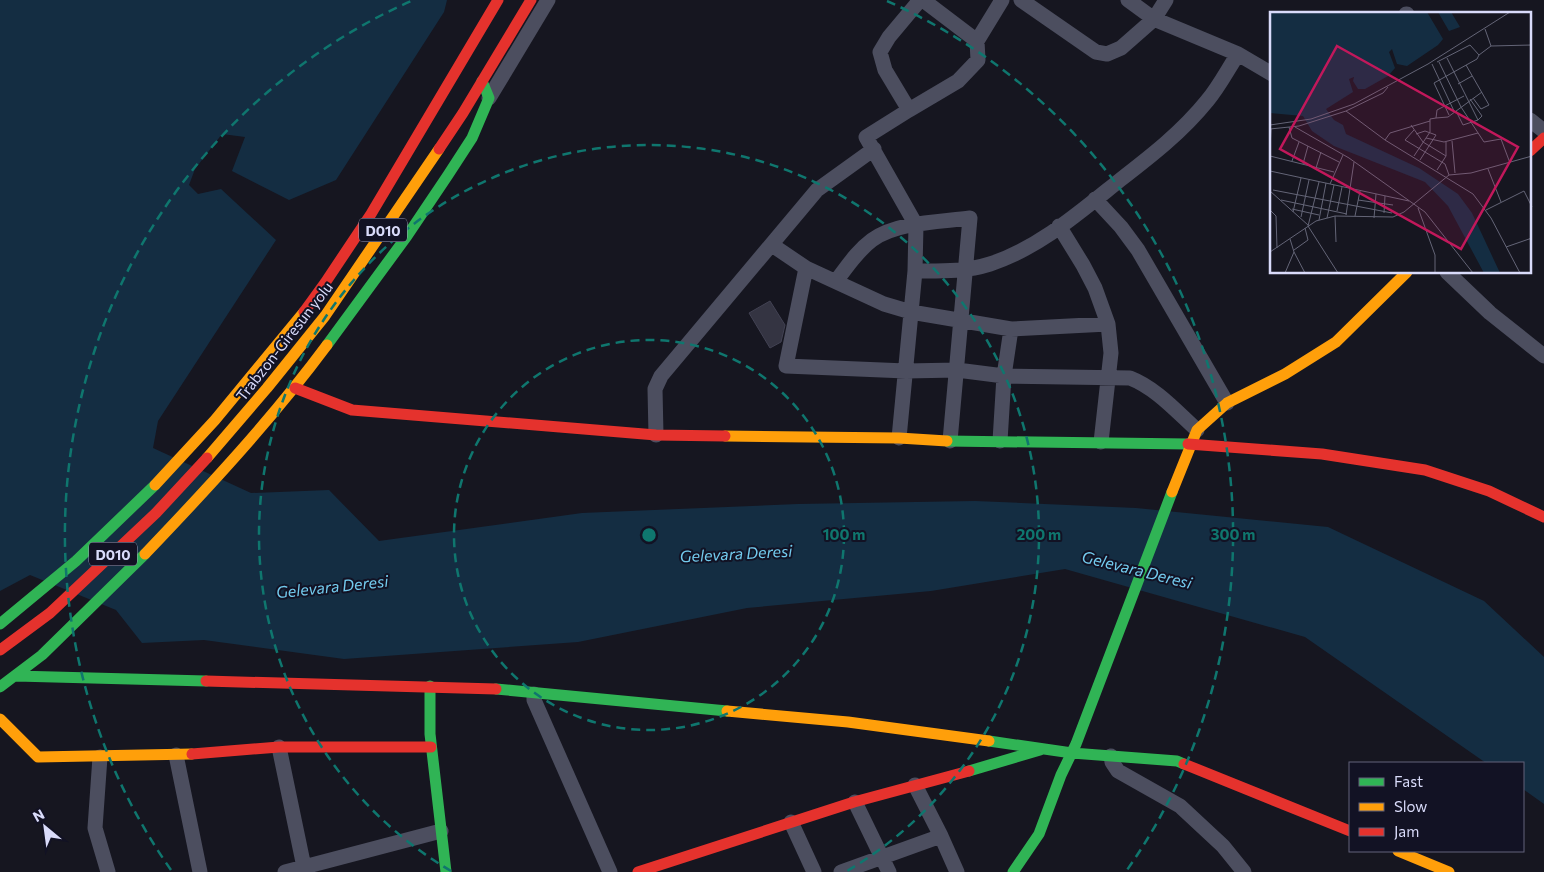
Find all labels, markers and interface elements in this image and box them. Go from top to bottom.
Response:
inset map [1270,12,1532,274]
road number: D010 [359,218,407,242]
street label: Trabzon-Giresun yolu [232,278,336,404]
text: 100 m [823,525,865,543]
text: 200 m [1017,525,1061,543]
text: 300 m [1211,525,1255,543]
centre of rings [640,526,658,544]
water label: Gelevara Deresi [679,541,794,565]
road number: D010 [89,542,137,566]
water label: Gelevara Deresi [1080,546,1195,592]
water label: Gelevara Deresi [275,571,390,601]
legend [1349,762,1524,852]
text: Fast [1394,772,1423,790]
text: Slow [1394,797,1427,815]
north arrow [20,802,70,852]
text: N [30,805,47,825]
text: Jam [1394,822,1419,840]

